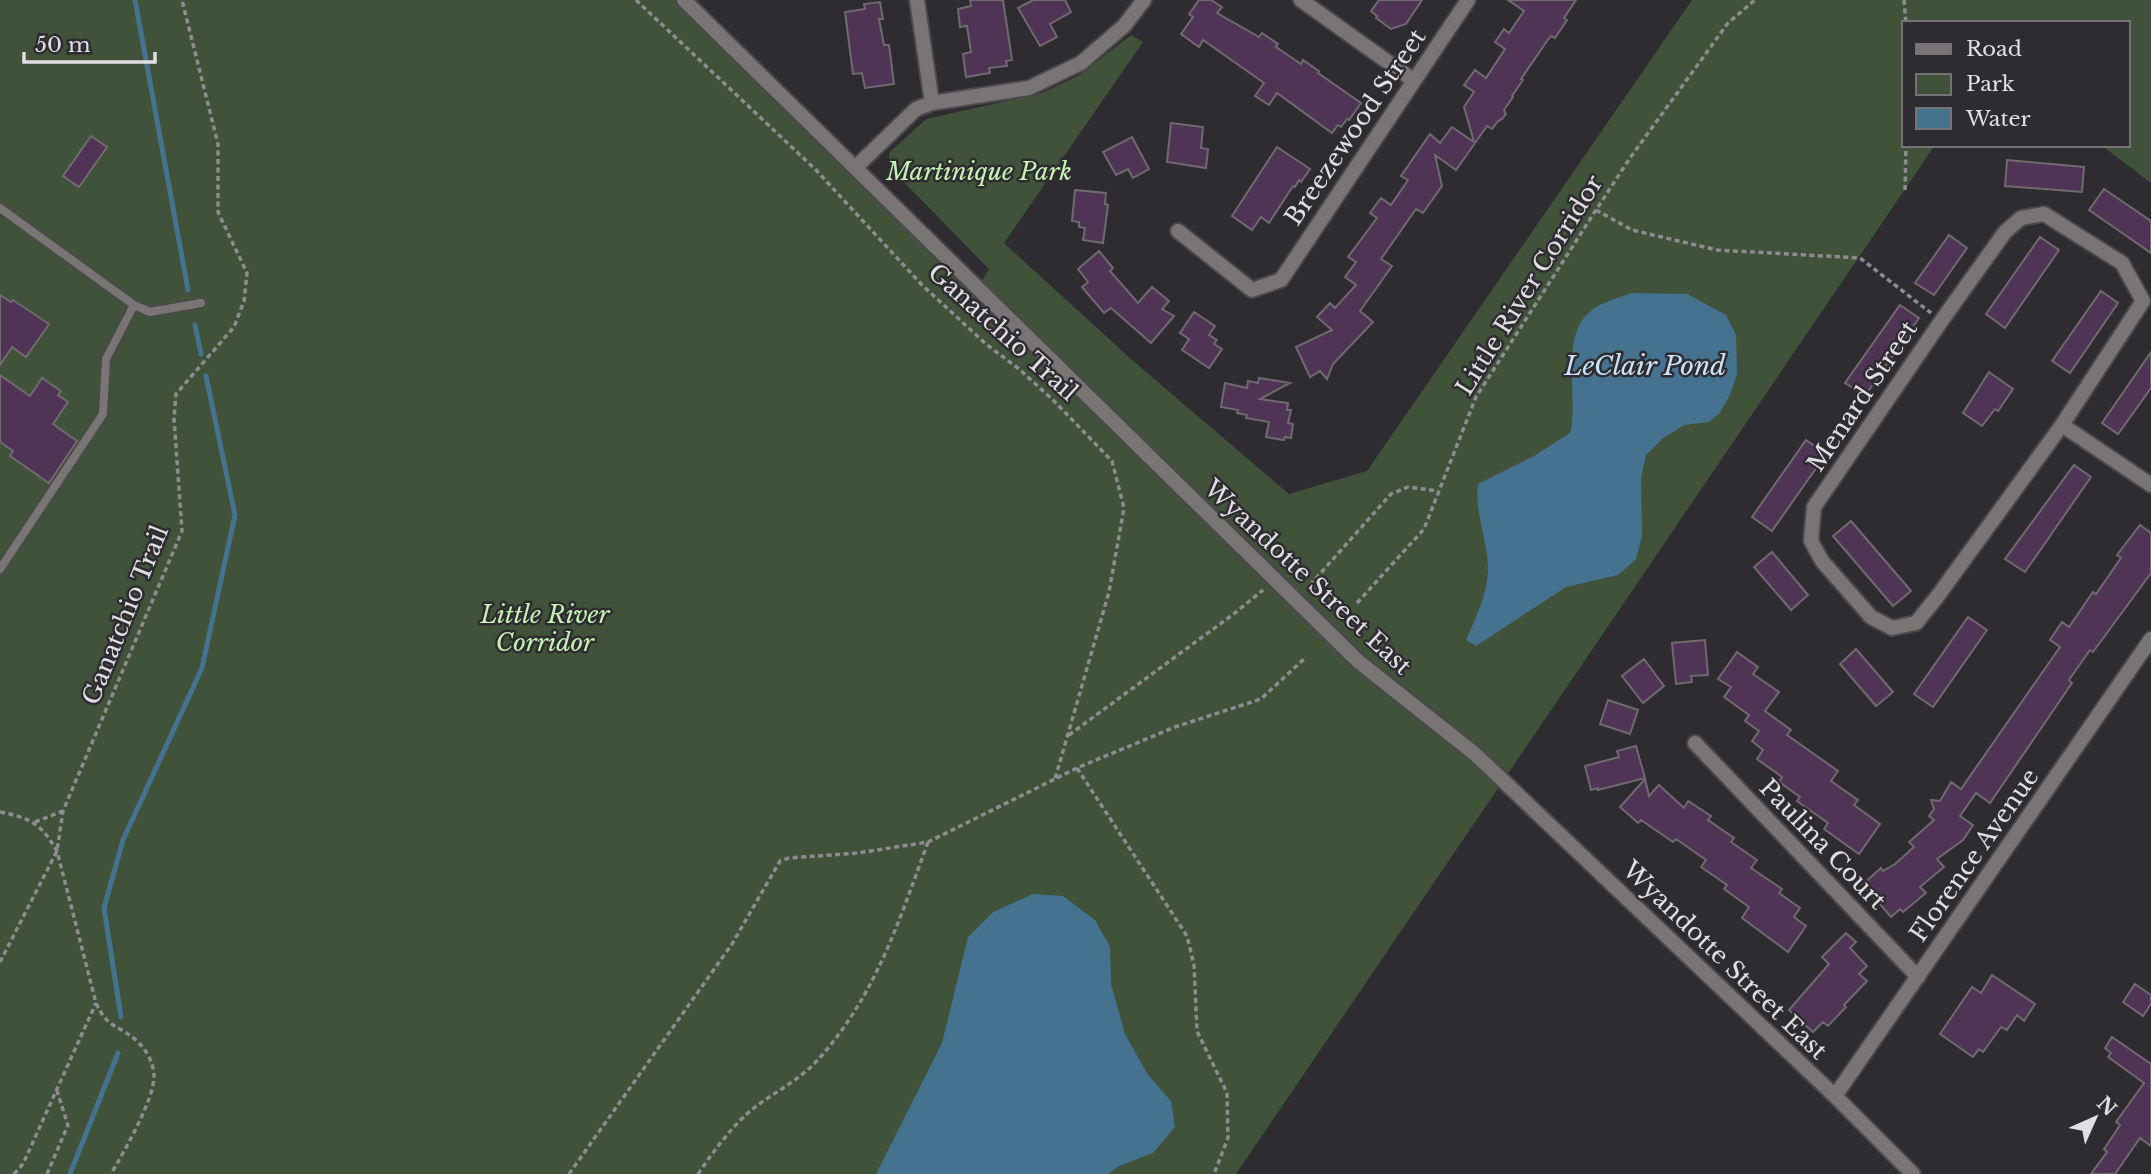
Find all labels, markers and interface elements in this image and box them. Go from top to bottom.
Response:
scale bar [24,21,156,65]
legend [1902,21,2130,147]
street label: Breezewood Street [1278,23,1432,231]
text: 50 m [35,32,91,58]
text: Road [1966,36,2022,62]
text: Park [1966,71,2015,97]
text: Water [1965,106,2030,132]
park label: Martinique Park [885,157,1072,186]
street label: Little River Corridor [1449,169,1609,400]
street label: Ganatchio Trail [922,257,1084,407]
street label: Menard Street [1801,315,1923,477]
water label: LeClair Pond [1563,350,1726,382]
street label: Wyandotte Street East [1198,473,1418,681]
street label: Ganatchio Trail [76,521,174,709]
park label: Little River Corridor [479,600,611,657]
street label: Florence Avenue [1903,763,2045,947]
street label: Paulina Court [1754,773,1892,915]
street label: Wyandotte Street East [1616,854,1833,1065]
north arrow [2060,1083,2130,1153]
text: N [2092,1092,2121,1121]

